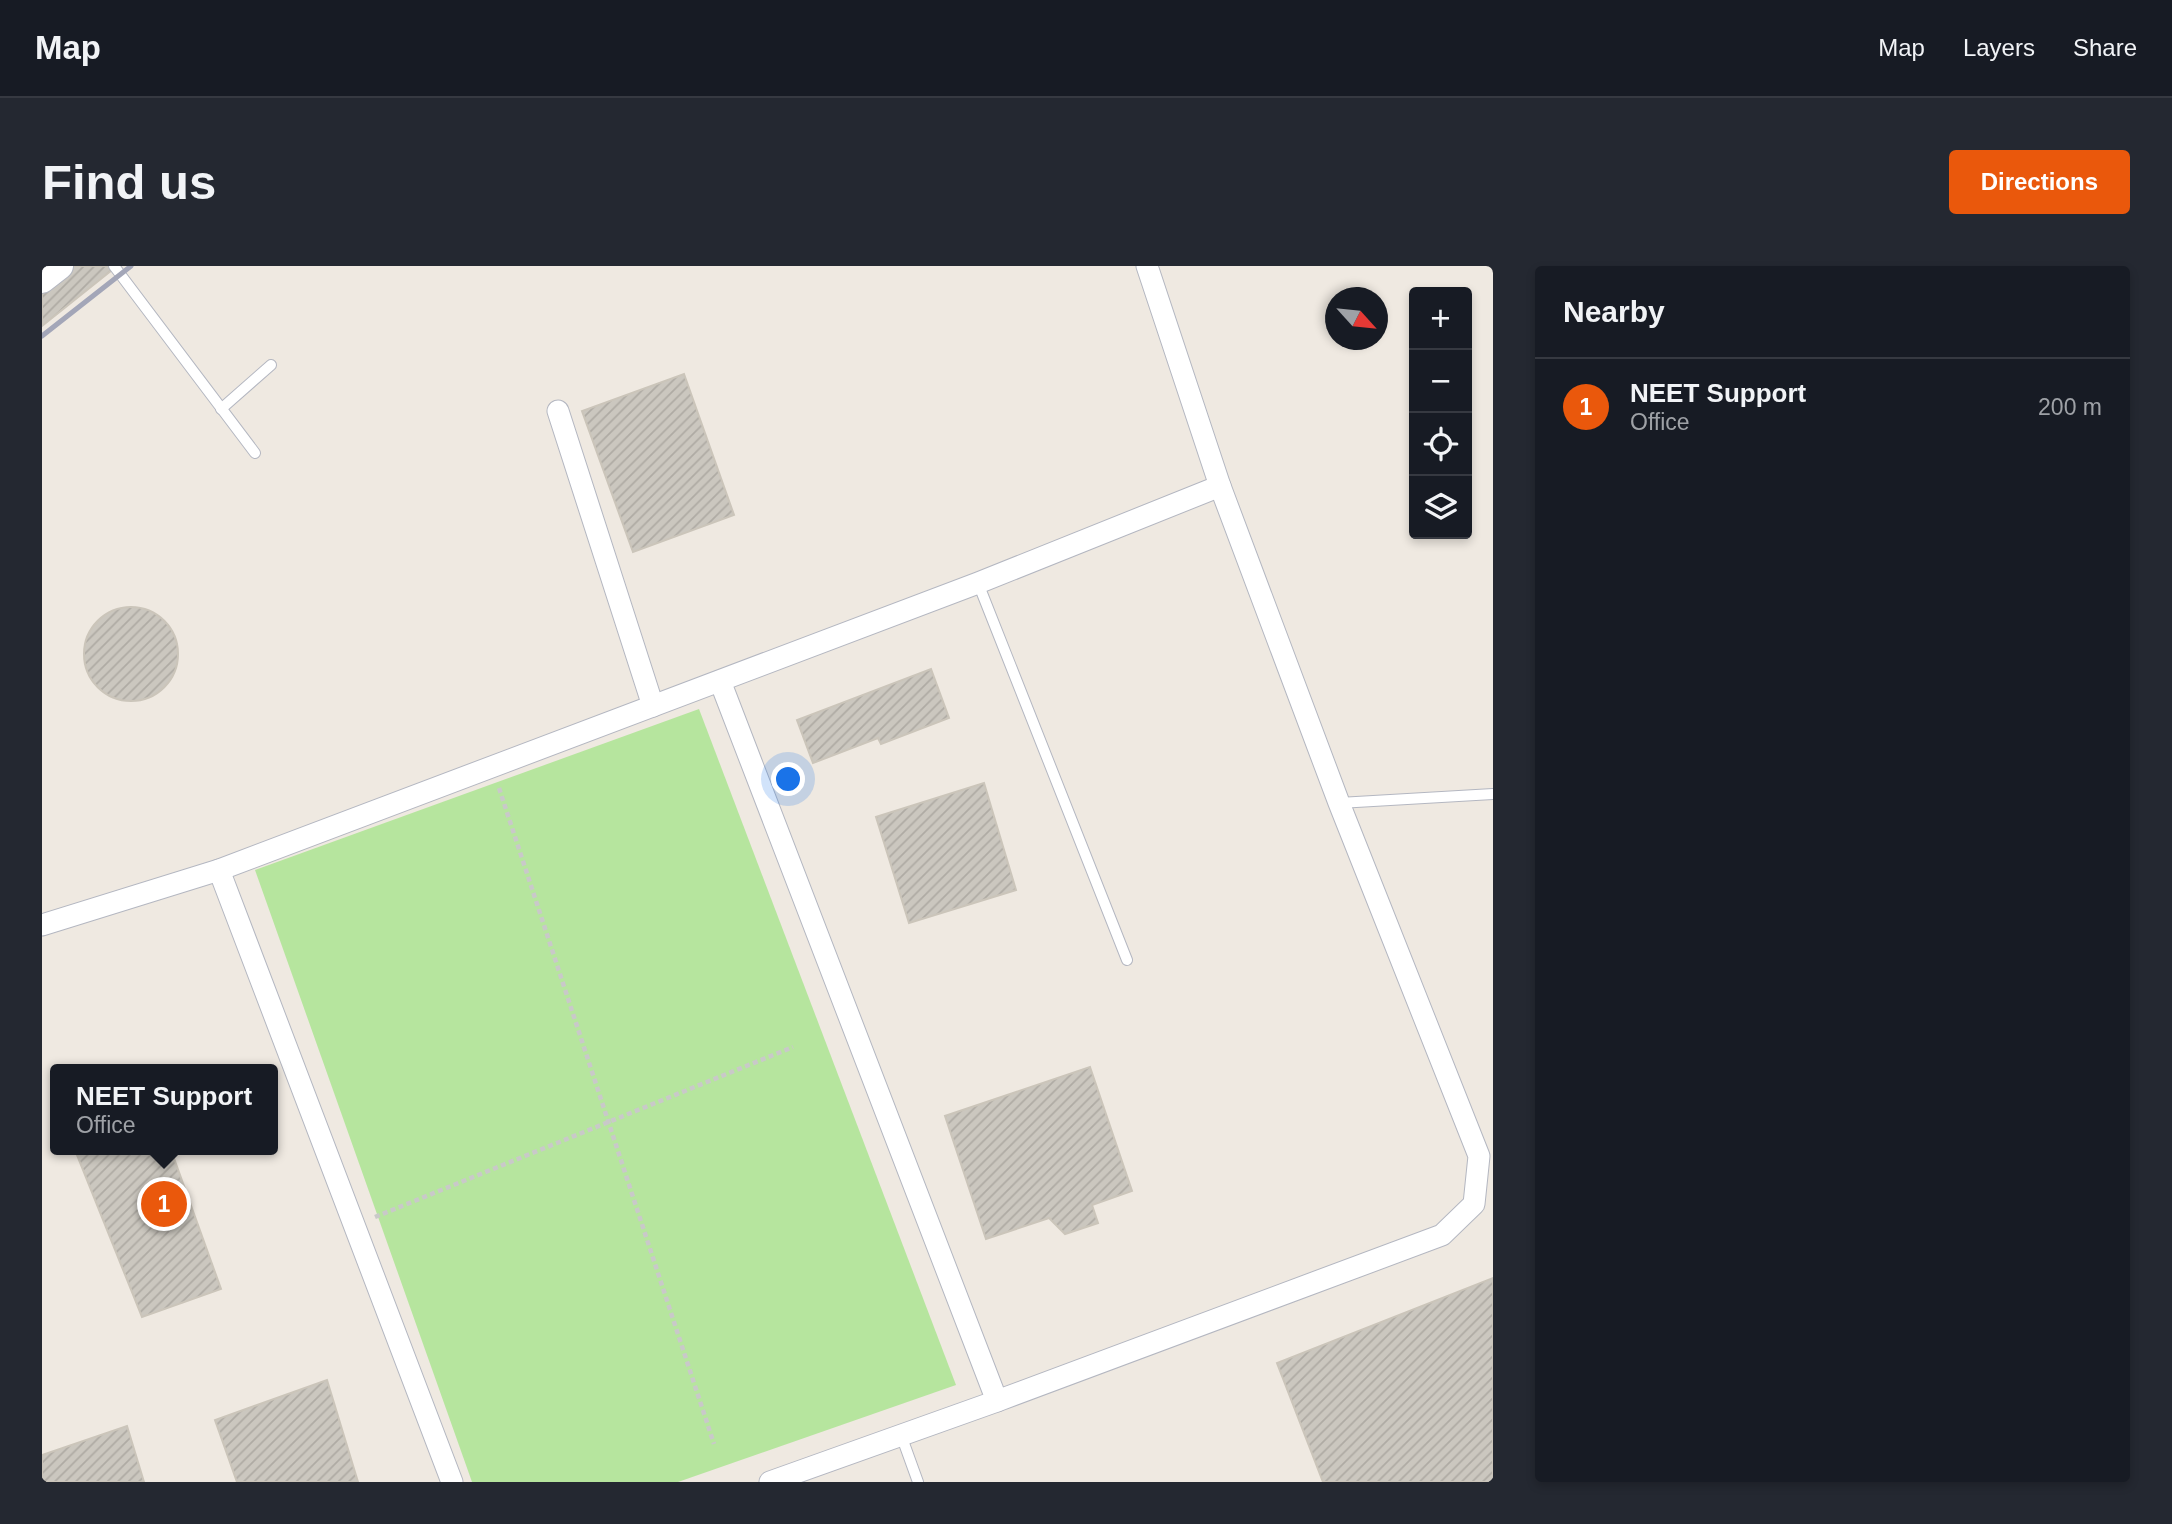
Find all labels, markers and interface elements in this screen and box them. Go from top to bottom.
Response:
text: Map [35,29,101,66]
text: Map [1878,34,1925,61]
text: Layers [1963,34,2035,61]
text: Share [2073,34,2137,61]
button: Directions [1949,150,2130,214]
text: Find us [42,155,216,209]
north arrow [1325,287,1388,350]
map controls [1409,287,1472,539]
button: + [1409,287,1472,350]
text: Nearby [1563,295,1665,328]
button: − [1409,350,1472,413]
text: NEET Support [1630,378,1806,408]
text: 1 [1580,394,1592,420]
text: 200 m [2038,394,2102,420]
text: Office [1630,409,1690,435]
button: locate [1409,413,1472,476]
button: layers [1409,476,1472,539]
your location [771,762,805,796]
popup [50,1064,278,1155]
text: NEET Support [76,1081,252,1111]
text: Office [76,1112,136,1138]
pin: 1 [141,1178,187,1230]

